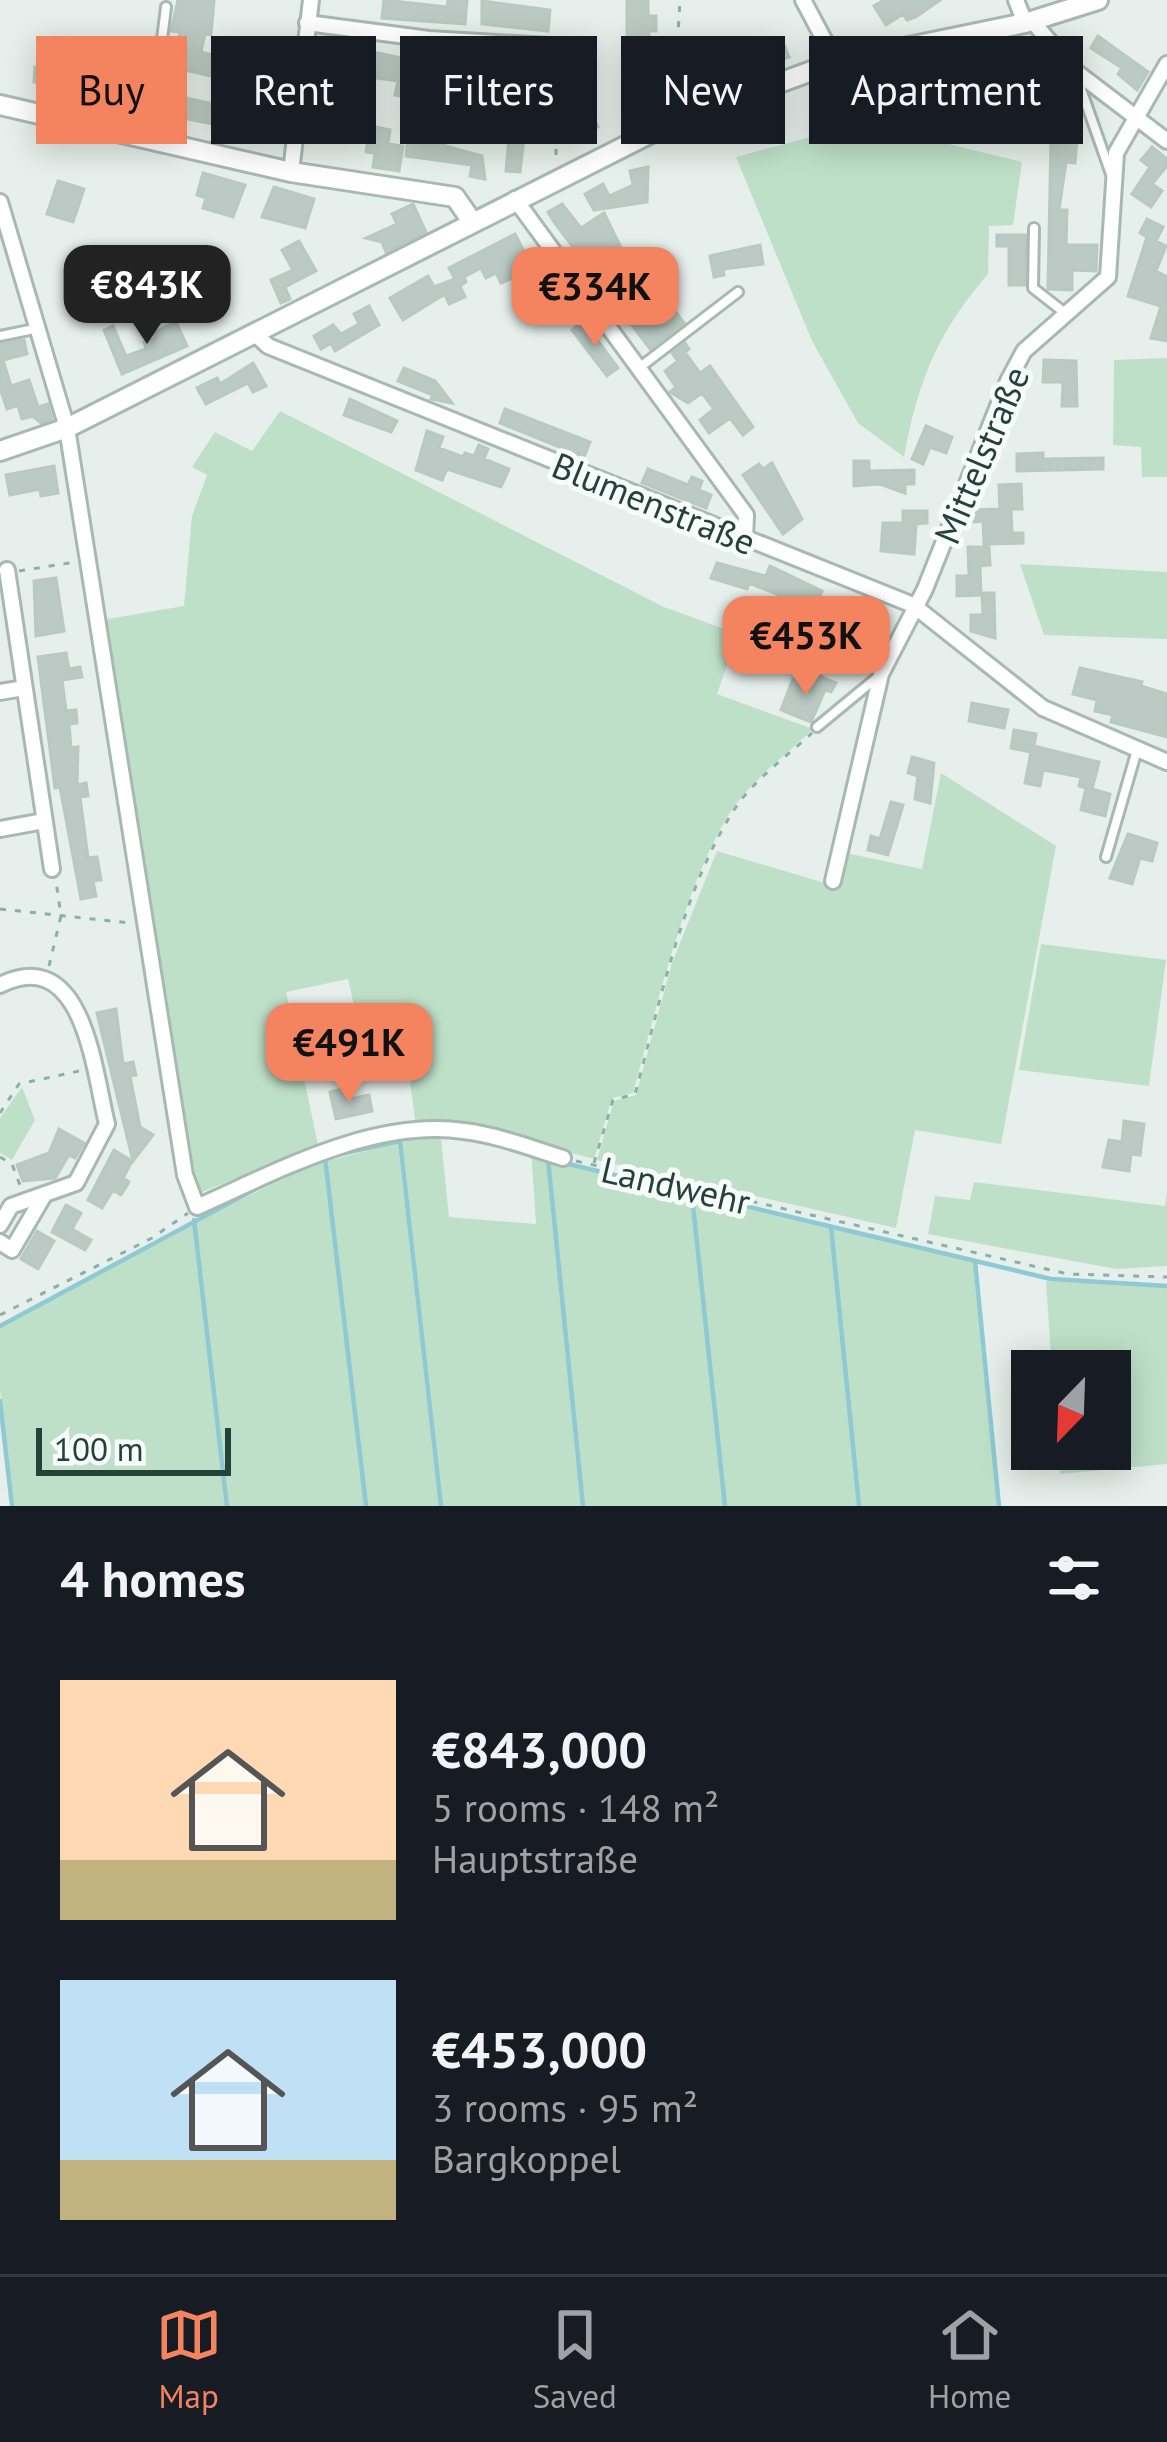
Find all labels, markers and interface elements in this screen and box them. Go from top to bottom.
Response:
chip: Buy [36,36,187,144]
chip: Rent [211,36,376,144]
chip: Filters [400,36,597,144]
chip: New [621,36,785,144]
chip: Apartment [809,36,1083,144]
pin: €843K [63,245,231,347]
pin: €334K [511,247,679,349]
text: €843K [91,258,203,309]
text: €334K [539,260,651,311]
street label: Mittelstraße [923,359,1039,551]
street label: Blumenstraße [545,441,763,565]
pin: €453K [722,596,890,698]
text: €453K [750,609,862,660]
pin: €491K [265,1003,433,1105]
text: €491K [293,1016,405,1067]
street label: Landwehr [597,1145,755,1225]
north arrow [1011,1350,1131,1470]
map controls [1011,1350,1131,1470]
scale bar [36,1422,231,1475]
text: 100 m [54,1427,144,1470]
text: 4 homes [60,1545,246,1611]
icon: filters [1041,1545,1107,1611]
text: €843,000 [432,1716,647,1782]
icon: home [156,1728,300,1872]
text: 5 rooms · 148 m² [432,1782,719,1833]
text: Hauptstraße [432,1833,638,1884]
text: €453,000 [432,2016,647,2082]
icon: home [156,2028,300,2172]
text: 3 rooms · 95 m² [432,2082,698,2133]
text: Bargkoppel [432,2133,621,2184]
tab: Map [156,2302,222,2417]
tab: Saved [533,2302,617,2417]
tab: Home [928,2302,1011,2417]

